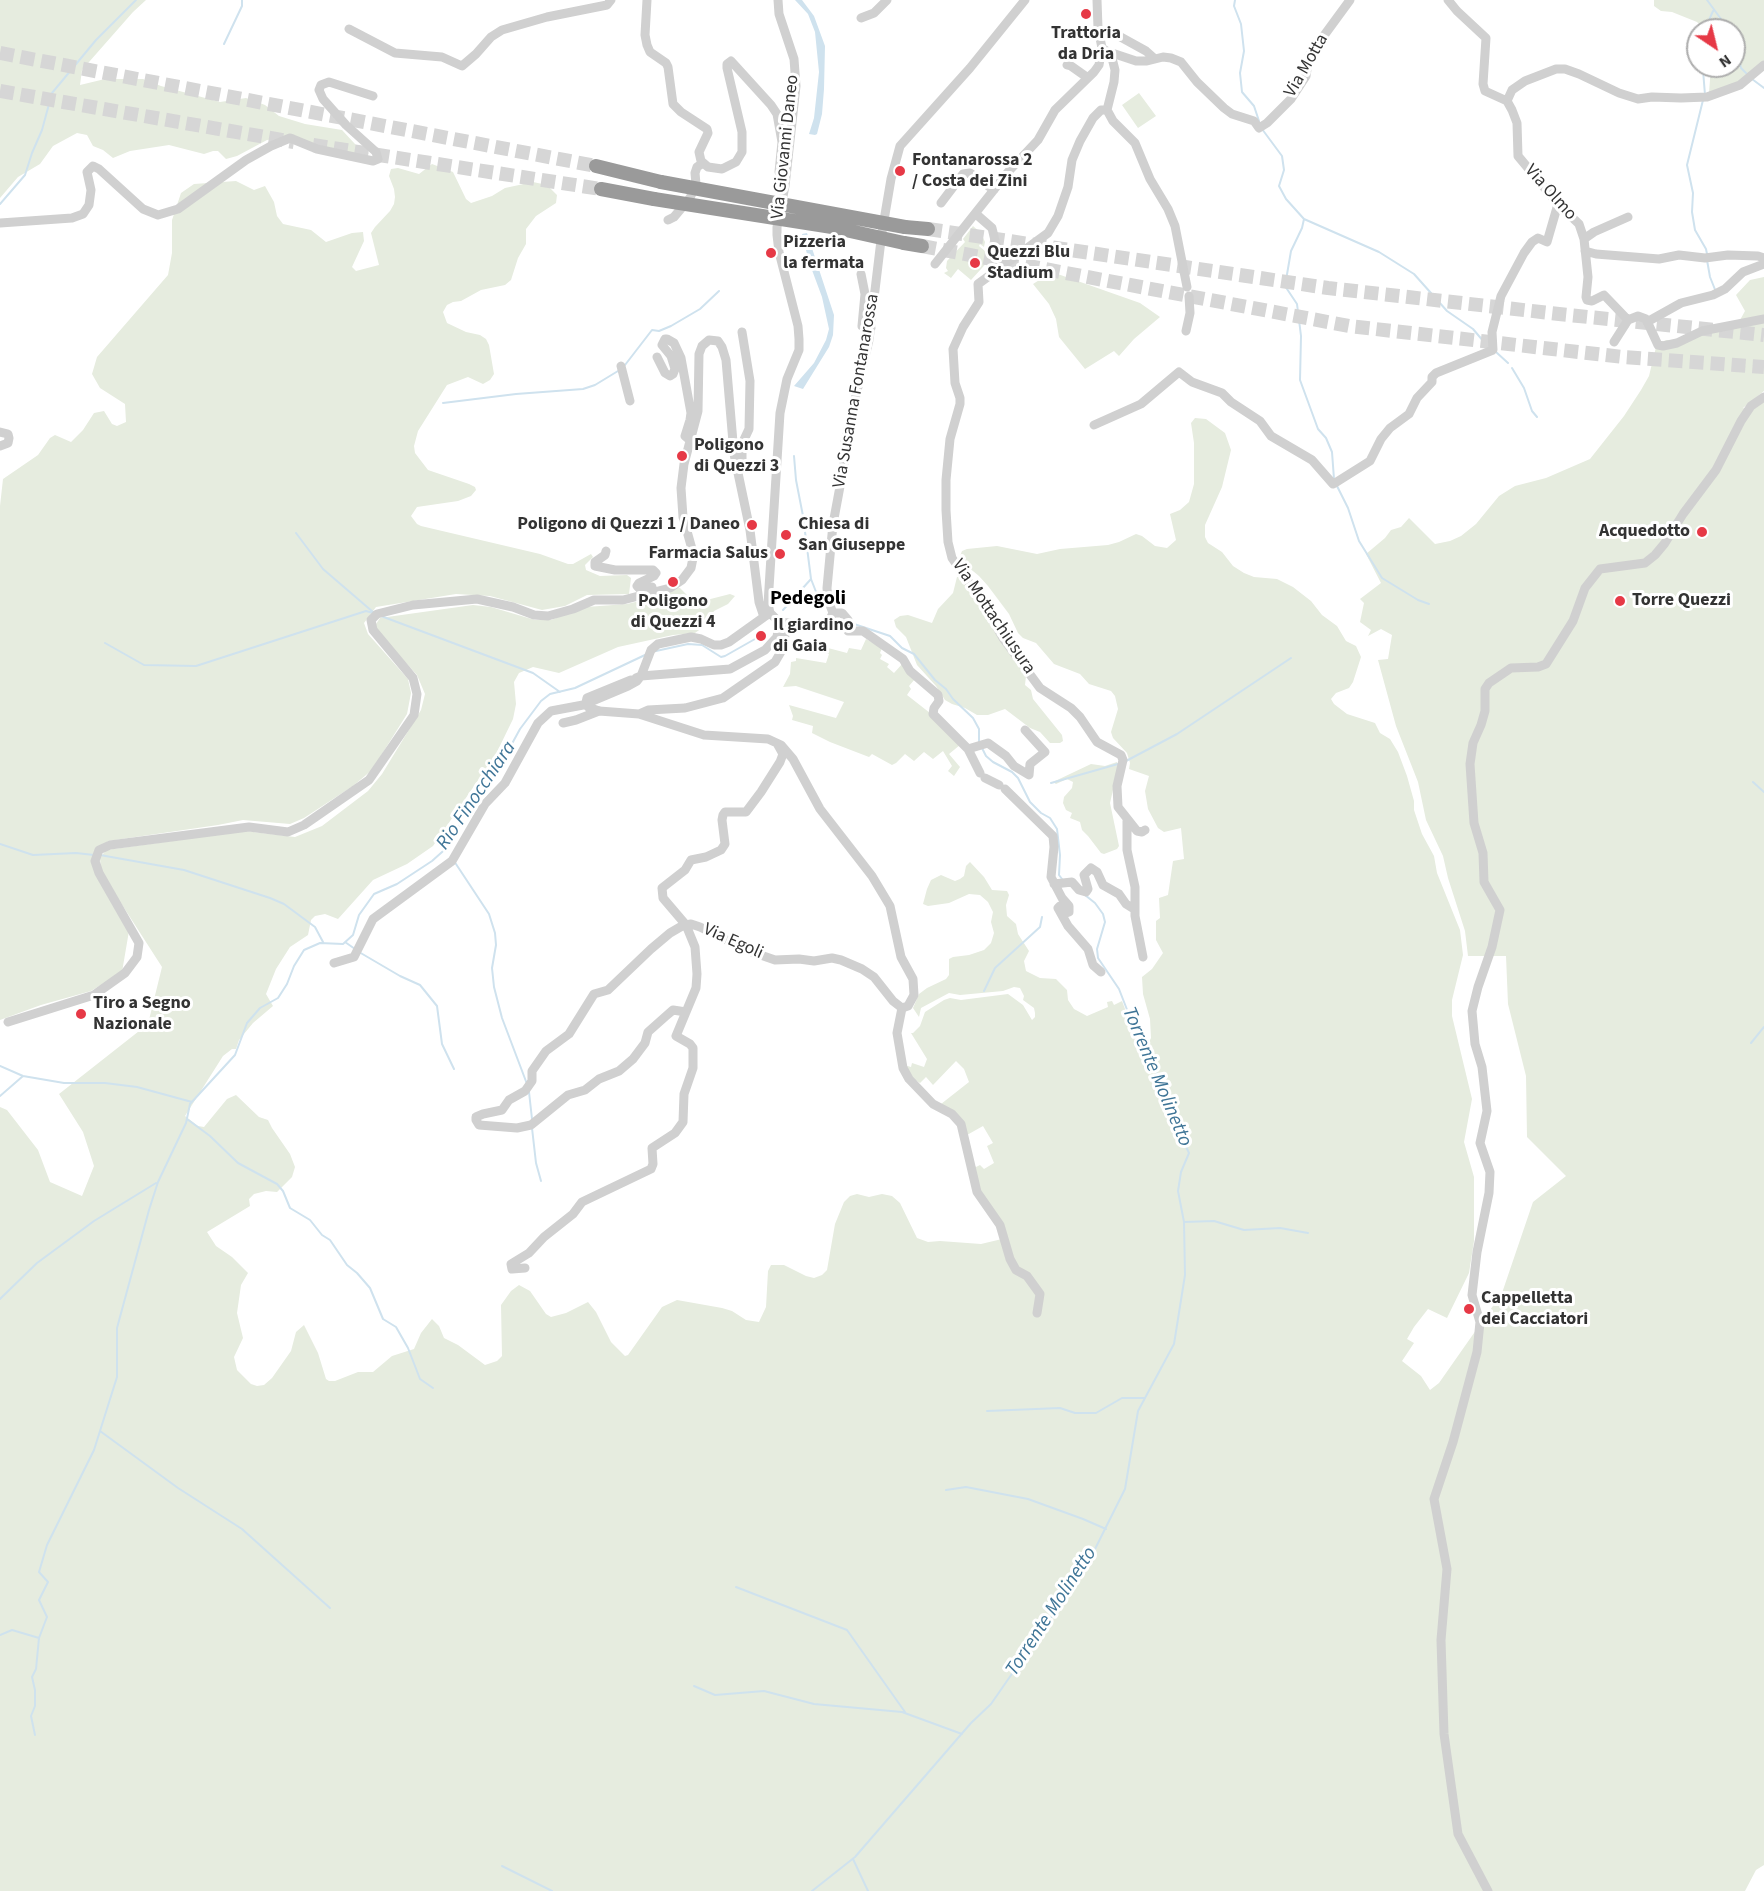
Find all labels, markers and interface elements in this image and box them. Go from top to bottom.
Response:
marker: Trattoria da Dria [1079,7,1093,21]
north arrow [1686,18,1746,78]
place label: Trattoria da Dria [1051,23,1121,66]
street label: Via Motta [1280,31,1334,101]
text: N [1715,49,1736,73]
street label: Via Giovanni Daneo [768,74,804,220]
place label: Fontanarossa 2 / Costa dei Zini [912,150,1033,192]
street label: Via Olmo [1519,161,1581,225]
marker: Fontanarossa 2 / Costa dei Zini [893,164,907,178]
place label: Pizzeria la fermata [783,232,864,274]
place label: Quezzi Blu Stadium [987,242,1070,284]
marker: Pizzeria la fermata [764,246,778,260]
marker: Quezzi Blu Stadium [968,256,982,270]
street label: Via Susanna Fontanarossa [829,292,885,490]
place label: Poligono di Quezzi 3 [694,435,779,478]
marker: Poligono di Quezzi 3 [675,449,689,463]
place label: Poligono di Quezzi 1 / Daneo [517,514,740,536]
place label: Chiesa di San Giuseppe [798,514,905,556]
marker: Poligono di Quezzi 1 / Daneo [745,518,759,532]
place label: Acquedotto [1599,521,1690,543]
marker: Acquedotto [1695,525,1709,539]
marker: Chiesa di San Giuseppe [779,528,793,542]
place label: Farmacia Salus [648,543,768,565]
marker: Farmacia Salus [773,547,787,561]
street label: Via Mottachiusura [947,555,1039,679]
marker: Poligono di Quezzi 4 [666,575,680,589]
district label: Pedegoli [770,588,846,612]
place label: Torre Quezzi [1632,590,1731,612]
place label: Poligono di Quezzi 4 [630,591,716,634]
marker: Torre Quezzi [1613,594,1627,608]
place label: Il giardino di Gaia [773,615,854,658]
marker: Il giardino di Gaia [754,629,768,643]
water label: Rio Finocchiara [432,737,522,855]
street label: Via Egoli [700,919,766,965]
place label: Tiro a Segno Nazionale [93,993,191,1036]
water label: Torrente Molinetto [1116,1004,1196,1150]
marker: Tiro a Segno Nazionale [74,1007,88,1021]
place label: Cappelletta dei Cacciatori [1481,1288,1588,1330]
marker: Cappelletta dei Cacciatori [1462,1302,1476,1316]
water label: Torrente Molinetto [1001,1543,1103,1681]

